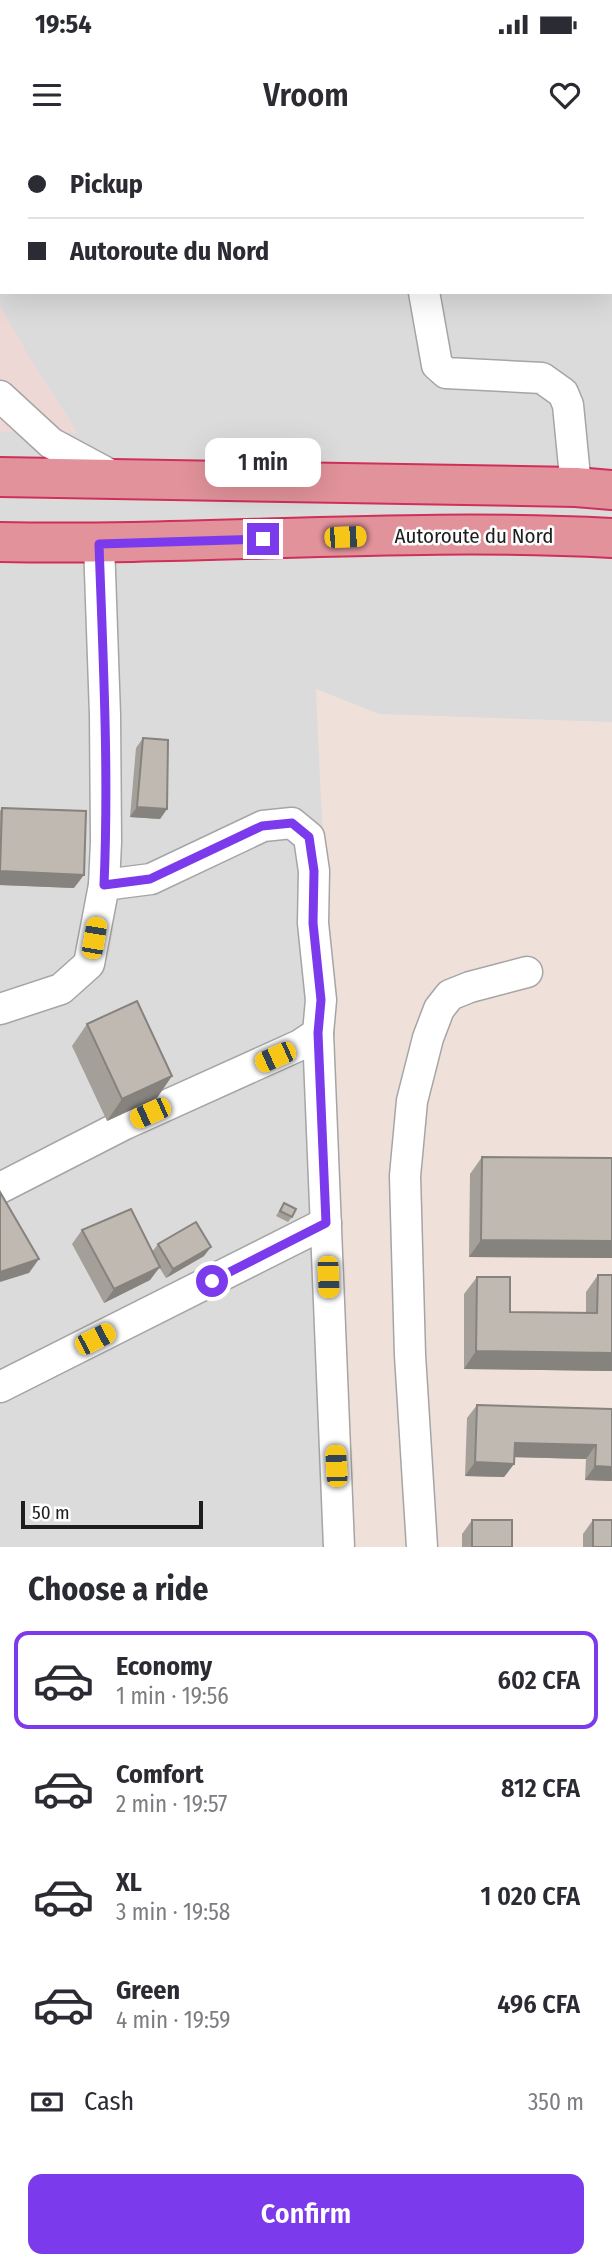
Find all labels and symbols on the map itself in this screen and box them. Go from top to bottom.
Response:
callout: 1 min [205,438,321,486]
route end [247,523,279,555]
street label: Autoroute du Nord [394,523,554,549]
car [324,526,367,548]
car [81,915,108,961]
car [252,1039,299,1075]
car [127,1095,174,1131]
car [317,1256,340,1298]
route start [196,1265,228,1297]
car [72,1320,119,1358]
car [325,1444,348,1488]
scale bar [21,1498,203,1530]

